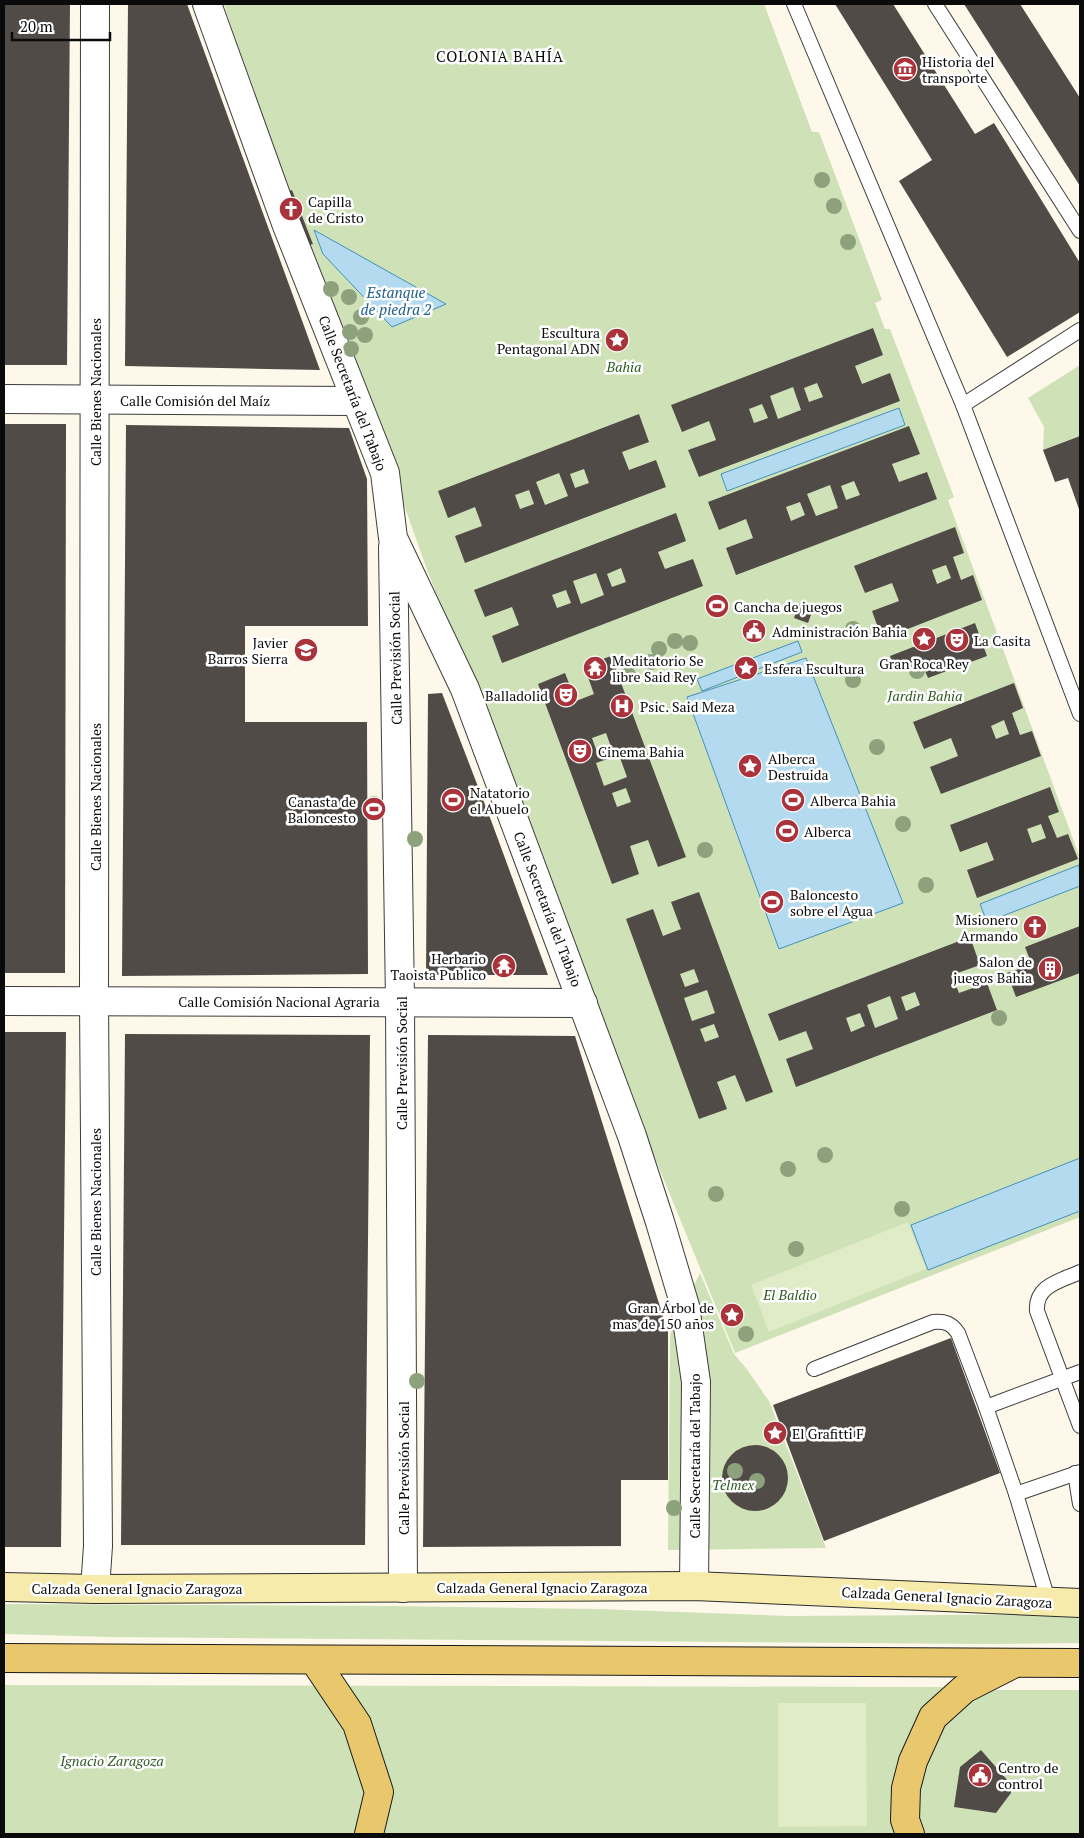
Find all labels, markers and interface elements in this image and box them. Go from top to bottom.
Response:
scale bar [12,10,110,42]
text: 20 m [20,16,53,36]
district label: COLONIA BAHÍA [436,46,564,66]
place label: Historia del transporte [922,52,995,87]
museum icon: Historia del transporte [892,56,918,82]
place label: Capilla de Cristo [308,192,364,227]
church icon: Capilla de Cristo [278,196,304,222]
water label: Estanque de piedra 2 [361,282,432,319]
street label: Calle Secretaría del Tabajo [315,313,392,474]
street label: Calle Bienes Nacionales [86,318,105,466]
place label: Escultura Pentagonal ADN [497,323,600,358]
place icon: Escultura Pentagonal ADN [604,327,630,353]
park label: Bahia [606,357,641,376]
street label: Calle Comisión del Maíz [120,391,270,410]
street label: Calle Previsión Social [384,591,406,725]
sports icon: Cancha de juegos [704,593,730,619]
place label: Cancha de juegos [734,597,842,616]
public building icon: Administración Bahia [741,618,767,644]
place label: Administración Bahia [772,622,907,641]
place icon: Gran Roca Rey [911,626,937,652]
theatre icon: La Casita [944,627,970,653]
place label: La Casita [974,631,1031,650]
place label: Javier Barros Sierra [208,633,289,668]
school or university icon: Javier Barros Sierra [293,637,319,663]
place label: Meditatorio Se libre Said Rey [612,651,704,686]
place label: Gran Roca Rey [879,654,970,673]
temple icon: Meditatorio Se libre Said Rey [582,655,608,681]
place icon: Esfera Escultura [733,655,759,681]
place label: Esfera Escultura [764,659,864,678]
theatre icon: Balladolid [553,682,579,708]
place label: Balladolid [485,686,548,705]
park label: Jardin Bahia [887,686,962,705]
hospital icon: Psic. Said Meza [609,693,635,719]
place label: Psic. Said Meza [640,697,735,716]
street label: Calle Bienes Nacionales [86,723,105,871]
theatre icon: Cinema Bahia [567,738,593,764]
place label: Cinema Bahia [598,742,684,761]
place label: Alberca Destruida [768,749,829,784]
place icon: Alberca Destruida [737,753,763,779]
place label: Natatorio el Abuelo [470,783,530,818]
sports icon: Natatorio el Abuelo [440,787,466,813]
sports icon: Alberca Bahia [780,787,806,813]
place label: Alberca Bahia [810,791,896,810]
place label: Canasta de Baloncesto [288,792,356,827]
sports icon: Canasta de Baloncesto [361,796,387,822]
sports icon: Alberca [774,818,800,844]
place label: Alberca [804,822,851,841]
street label: Calle Secretaría del Tabajo [510,829,587,990]
place label: Baloncesto sobre el Agua [790,885,873,920]
sports icon: Baloncesto sobre el Agua [759,889,785,915]
place label: Misionero Armando [955,910,1018,945]
church icon: Misionero Armando [1022,914,1048,940]
place label: Herbario Taoista Publico [391,949,486,984]
place label: Salon de juegos Bahia [953,952,1032,987]
temple icon: Herbario Taoista Publico [491,953,517,979]
building icon: Salon de juegos Bahia [1037,956,1063,982]
street label: Calle Comisión Nacional Agraria [178,992,380,1011]
street label: Calle Previsión Social [392,996,411,1130]
street label: Calle Bienes Nacionales [86,1128,105,1276]
park label: El Baldio [762,1285,817,1304]
place label: Gran Árbol de mas de 150 años [612,1298,714,1333]
place icon: Gran Árbol de mas de 150 años [719,1302,745,1328]
street label: Calle Secretaría del Tabajo [685,1373,704,1539]
street label: Calle Previsión Social [394,1401,413,1535]
place icon: El Grafitti F [762,1420,788,1446]
place label: El Grafitti F [792,1424,864,1443]
park label: Telmex [712,1475,755,1494]
street label: Calzada General Ignacio Zaragoza [437,1578,648,1597]
street label: Calzada General Ignacio Zaragoza [32,1579,243,1598]
street label: Calzada General Ignacio Zaragoza [841,1582,1053,1612]
park label: Ignacio Zaragoza [59,1751,164,1770]
place label: Centro de control [998,1758,1059,1793]
public building icon: Centro de control [967,1762,993,1788]

